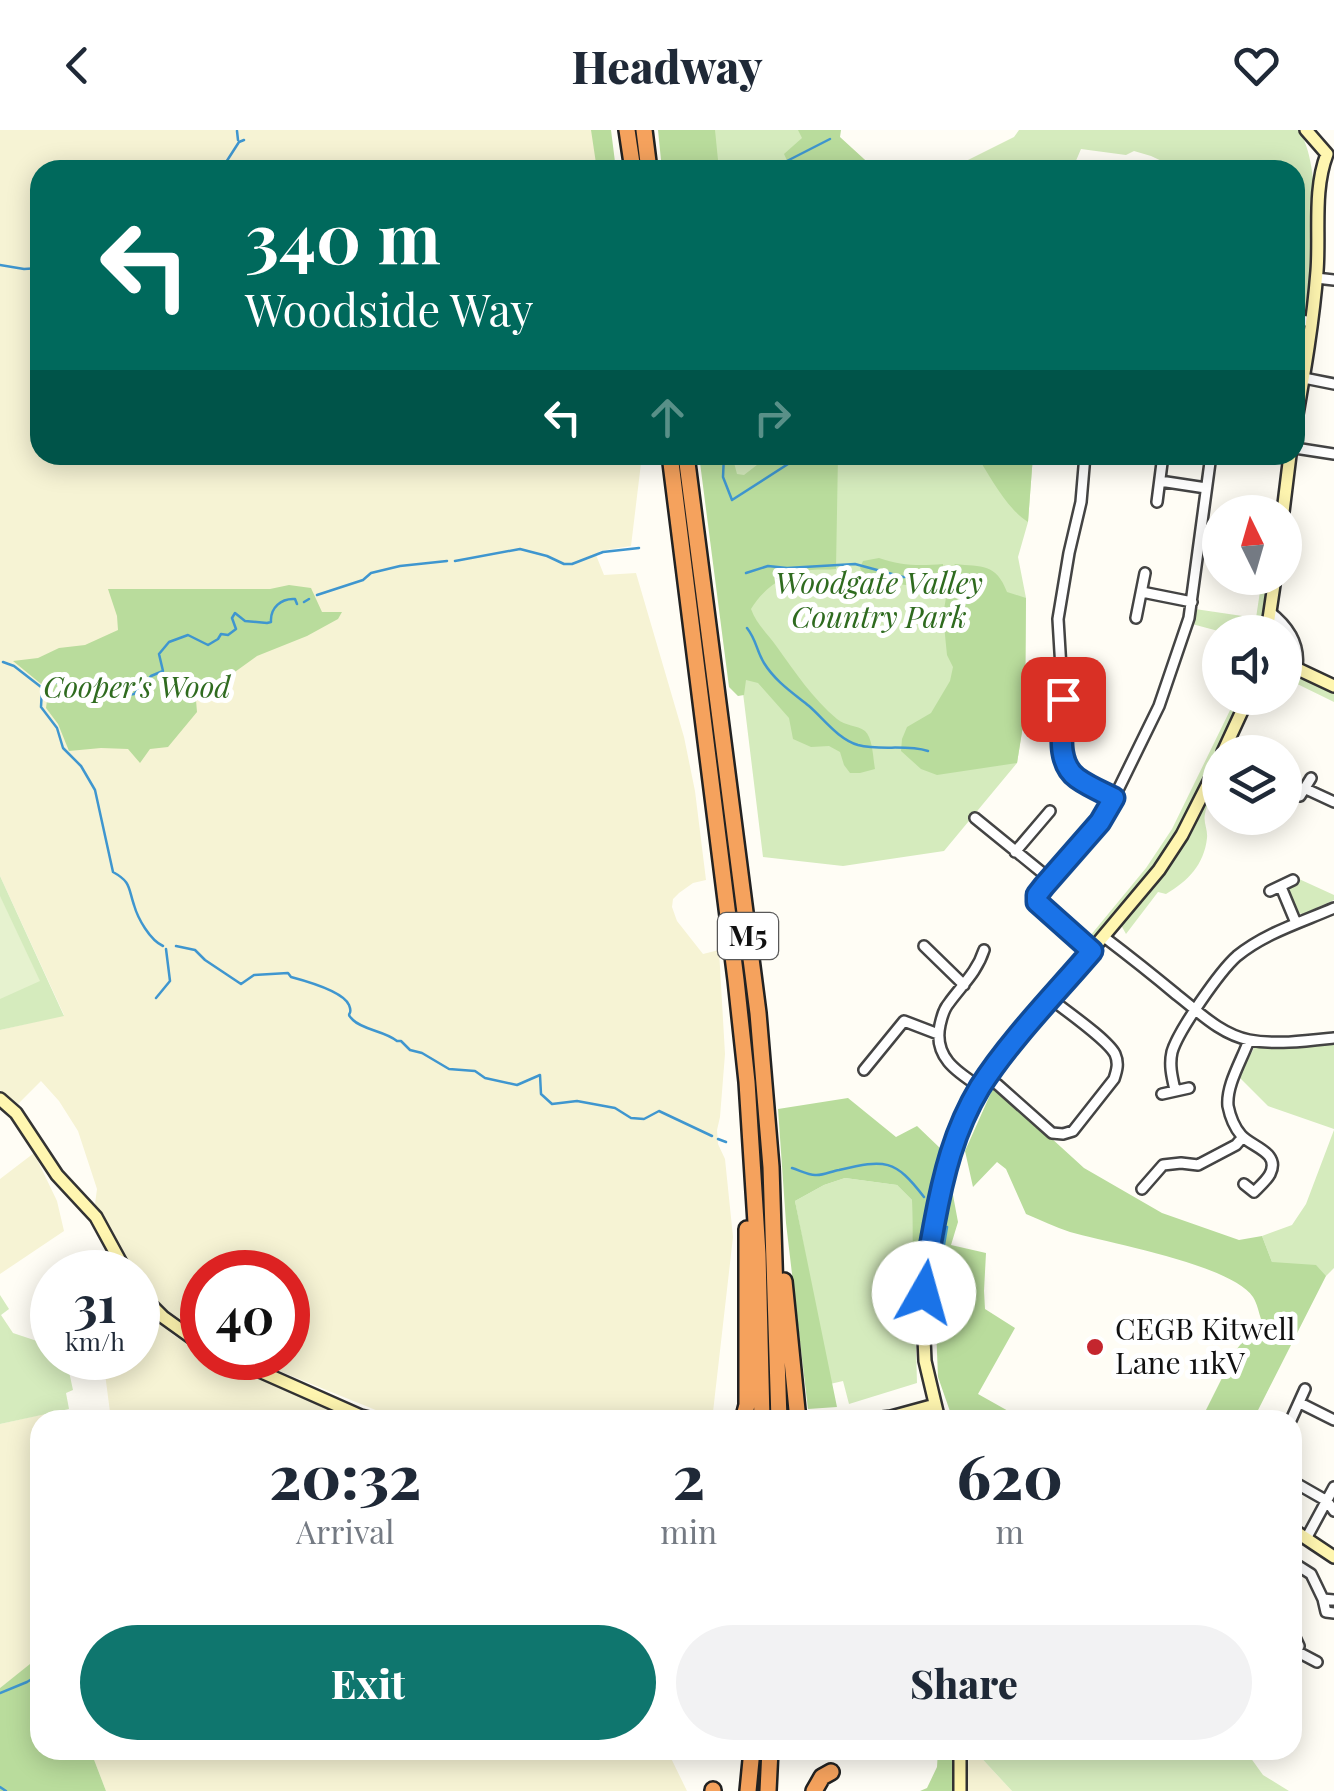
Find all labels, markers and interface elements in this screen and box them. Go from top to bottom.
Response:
text: Headway [572,35,762,95]
icon: back [50,38,105,93]
icon: heart [1229,38,1284,93]
text: 340 m [245,188,441,282]
icon: left [80,200,210,330]
text: Woodside Way [245,278,533,338]
icon: left [535,390,590,445]
icon: ahead [640,390,695,445]
icon: right [745,390,800,445]
north arrow [1202,495,1302,595]
map controls [1202,495,1302,835]
park label: Woodgate Valley Country Park [775,562,983,636]
button: sound [1202,615,1302,715]
pin [1021,657,1106,742]
park label: Cooper's Wood [43,666,231,706]
icon: arrive [1036,672,1091,727]
button: layers [1202,735,1302,835]
road number: M5 [718,913,778,959]
position arrow [872,1241,976,1345]
speed limit sign: 40 [180,1250,310,1380]
text: 31 [73,1269,117,1336]
place label: CEGB Kitwell Lane 11kV [1115,1308,1295,1382]
text: km/h [65,1324,125,1357]
marker: CEGB Kitwell Lane 11kV [1084,1336,1106,1358]
text: 20:32 [269,1434,421,1514]
text: 2 [673,1434,705,1514]
text: 620 [956,1434,1063,1514]
text: Arrival [296,1509,394,1552]
text: min [660,1509,717,1552]
text: m [995,1509,1024,1552]
button: Exit [80,1625,656,1740]
button: Share [676,1625,1252,1740]

